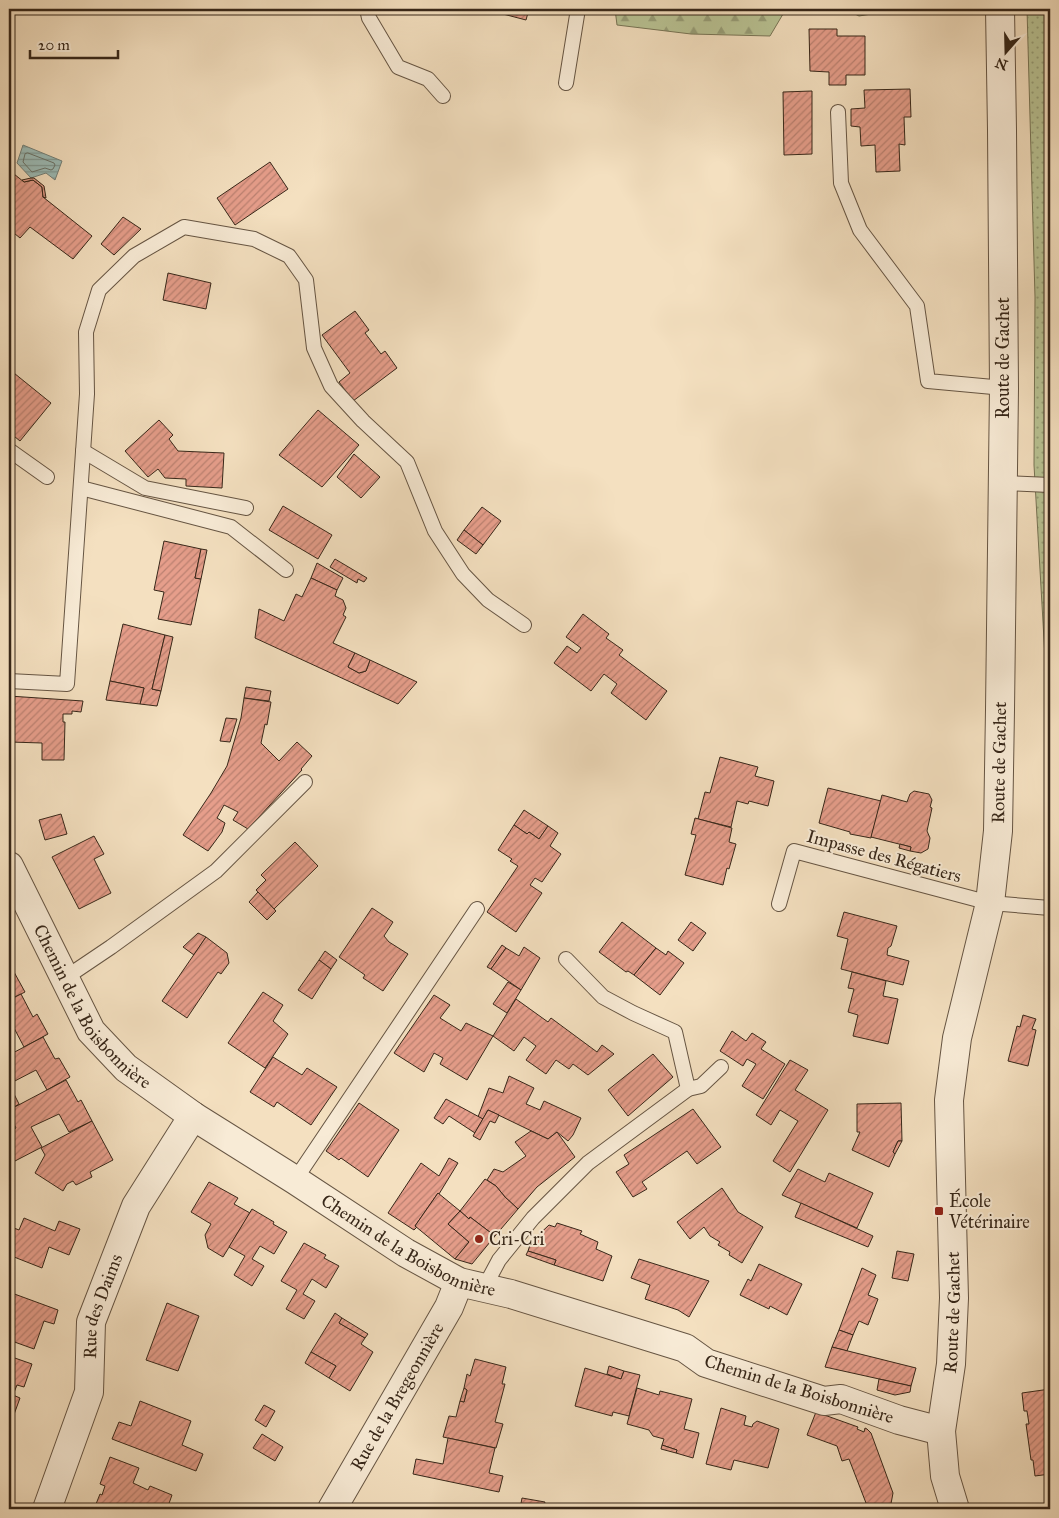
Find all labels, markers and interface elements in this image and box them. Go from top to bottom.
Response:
scale bar [30,28,118,60]
north arrow [982,28,1032,78]
text: 20 m [38,36,70,54]
text: N [993,54,1010,74]
street label: Route de Gachet [992,297,1014,419]
street label: Route de Gachet [987,701,1011,824]
street label: Impasse des Régatiers [804,825,964,888]
street label: Chemin de la Boisbonnière [29,921,155,1093]
place label: École Vétérinaire [948,1188,1030,1233]
street label: Chemin de la Boisbonnière [317,1189,498,1301]
marker: École Vétérinaire [933,1205,945,1217]
place label: Cri-Cri [489,1228,544,1250]
marker: Cri-Cri [473,1233,485,1245]
street label: Rue des Daims [79,1251,127,1359]
street label: Route de Gachet [939,1251,965,1375]
street label: Rue de la Bregeonnière [346,1319,449,1474]
street label: Chemin de la Boisbonnière [702,1350,896,1428]

